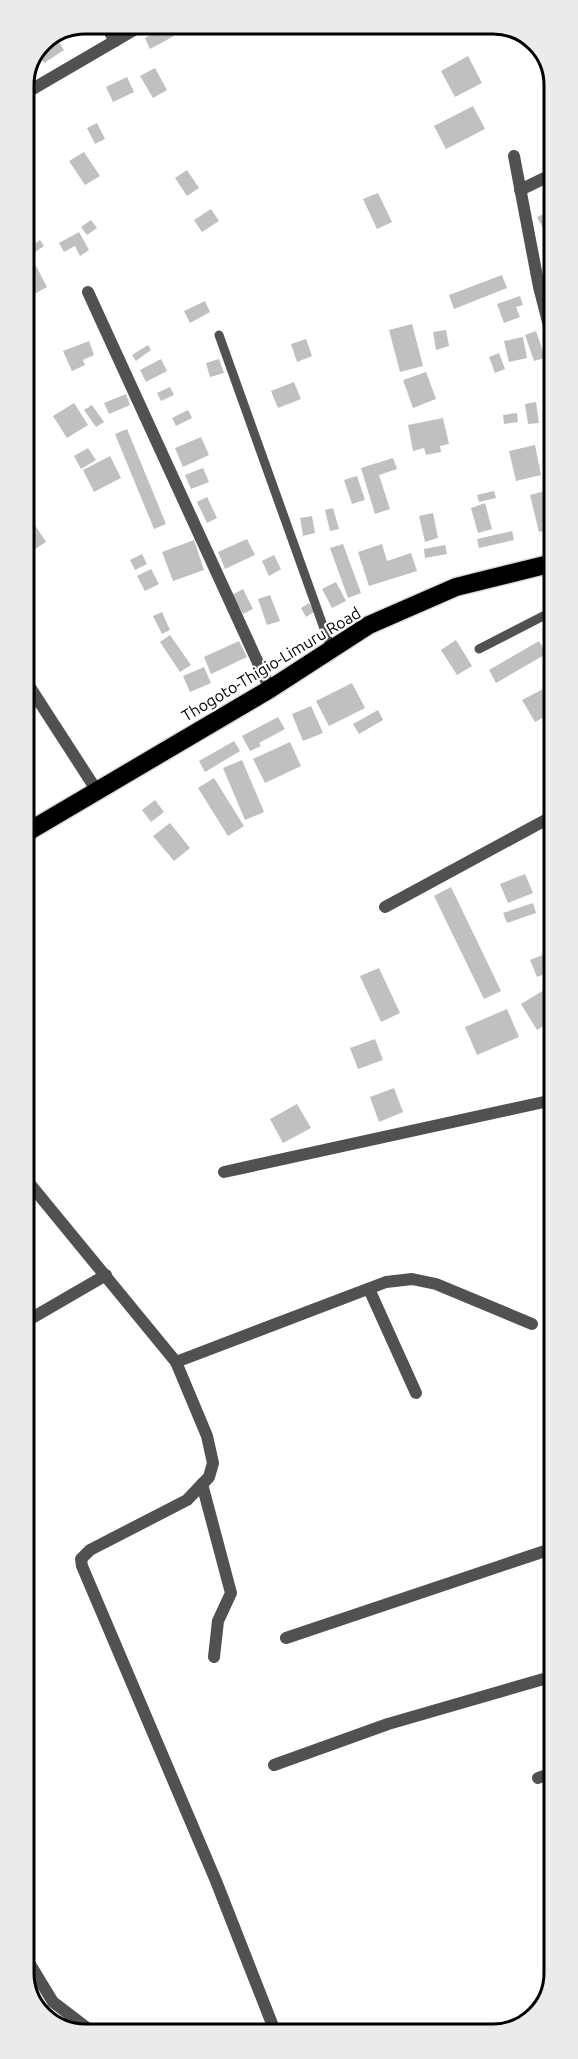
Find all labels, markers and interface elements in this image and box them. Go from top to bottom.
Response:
street label: Thogoto-Thigio-Limuru Road [178,603,364,725]

